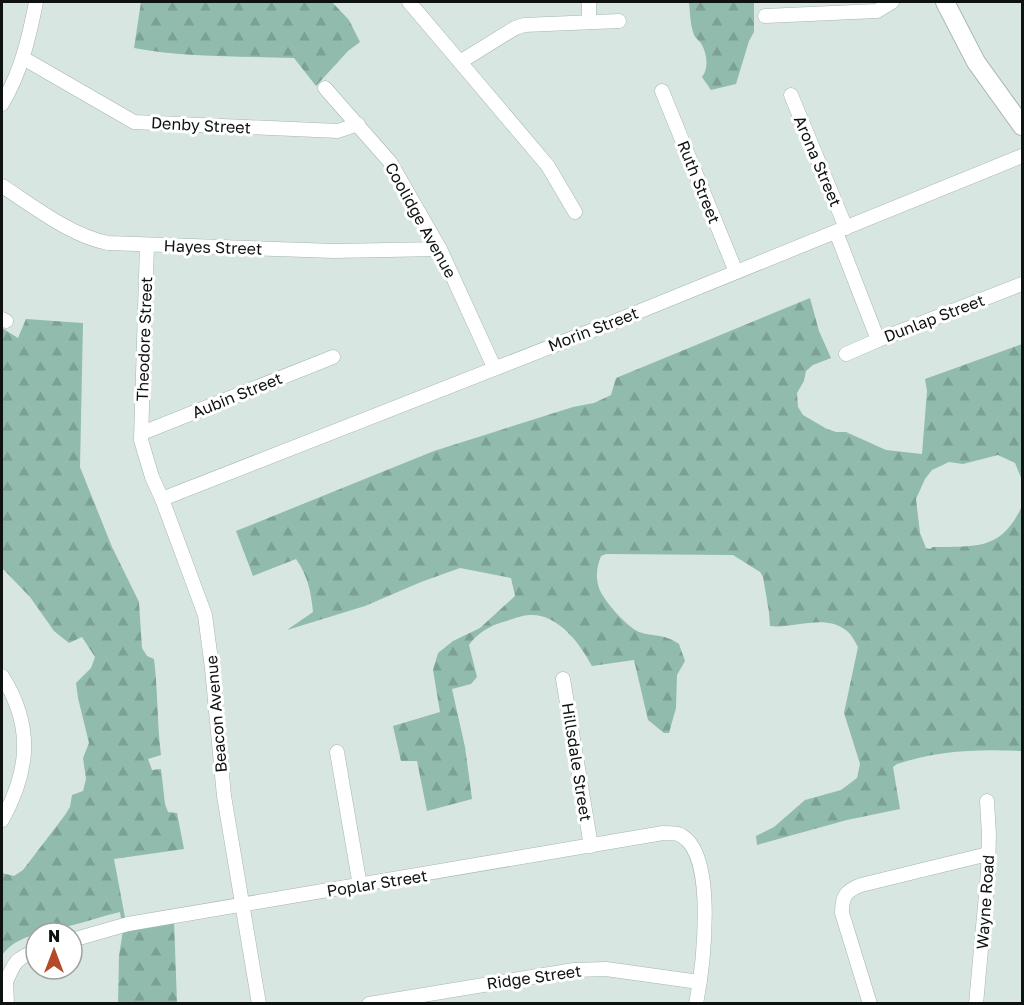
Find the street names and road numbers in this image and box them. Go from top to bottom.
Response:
street label: Denby Street [150,112,252,138]
street label: Arona Street [790,113,846,209]
street label: Ruth Street [673,138,725,226]
street label: Coolidge Avenue [381,159,461,281]
street label: Hayes Street [163,235,263,259]
street label: Theodore Street [132,276,156,402]
street label: Dunlap Street [881,290,987,346]
street label: Morin Street [545,303,641,355]
street label: Aubin Street [189,368,285,422]
street label: Beacon Avenue [201,655,231,773]
street label: Hillsdale Street [558,701,596,823]
street label: Wayne Road [972,854,998,950]
street label: Poplar Street [325,865,429,901]
street label: Ridge Street [485,960,583,994]

